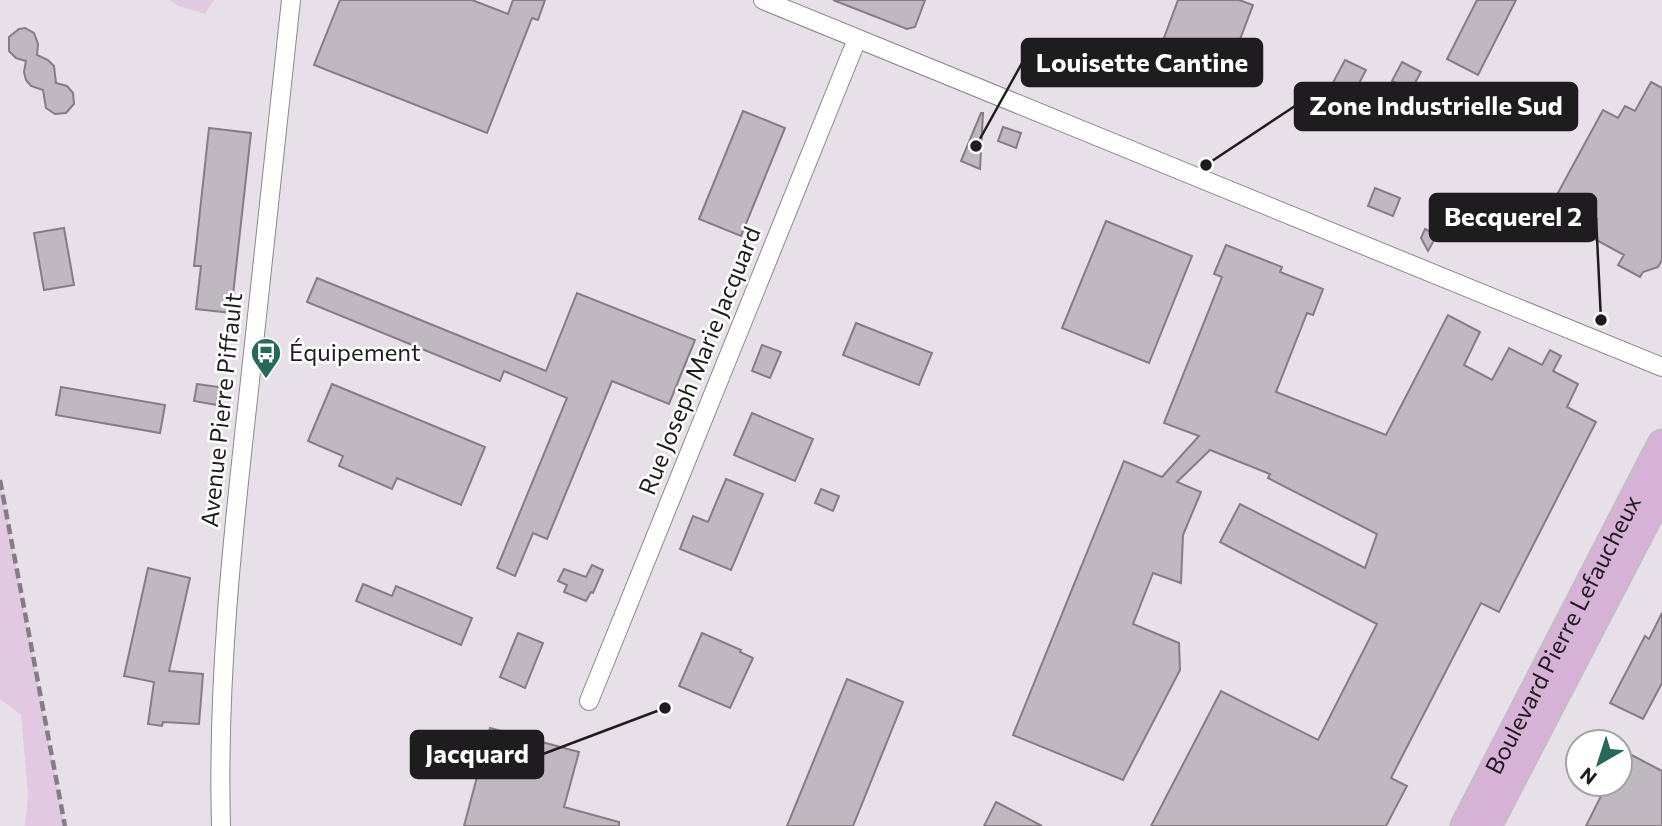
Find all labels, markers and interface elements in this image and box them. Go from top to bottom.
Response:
callout: Louisette Cantine [1022,39,1262,86]
text: Louisette Cantine [1036,46,1248,77]
callout: Zone Industrielle Sud [1295,83,1577,130]
text: Zone Industrielle Sud [1309,89,1563,120]
callout: Becquerel 2 [1430,194,1596,241]
text: Becquerel 2 [1444,200,1582,231]
street label: Rue Joseph Marie Jacquard [631,222,766,499]
street label: Avenue Pierre Piffault [194,291,247,529]
bus stop icon: Équipement [249,336,283,380]
place label: Équipement [289,337,421,366]
street label: Boulevard Pierre Lefaucheux [1478,490,1646,779]
north arrow [1564,728,1634,798]
callout: Jacquard [411,731,543,778]
text: Jacquard [425,737,529,768]
text: N [1575,763,1601,790]

